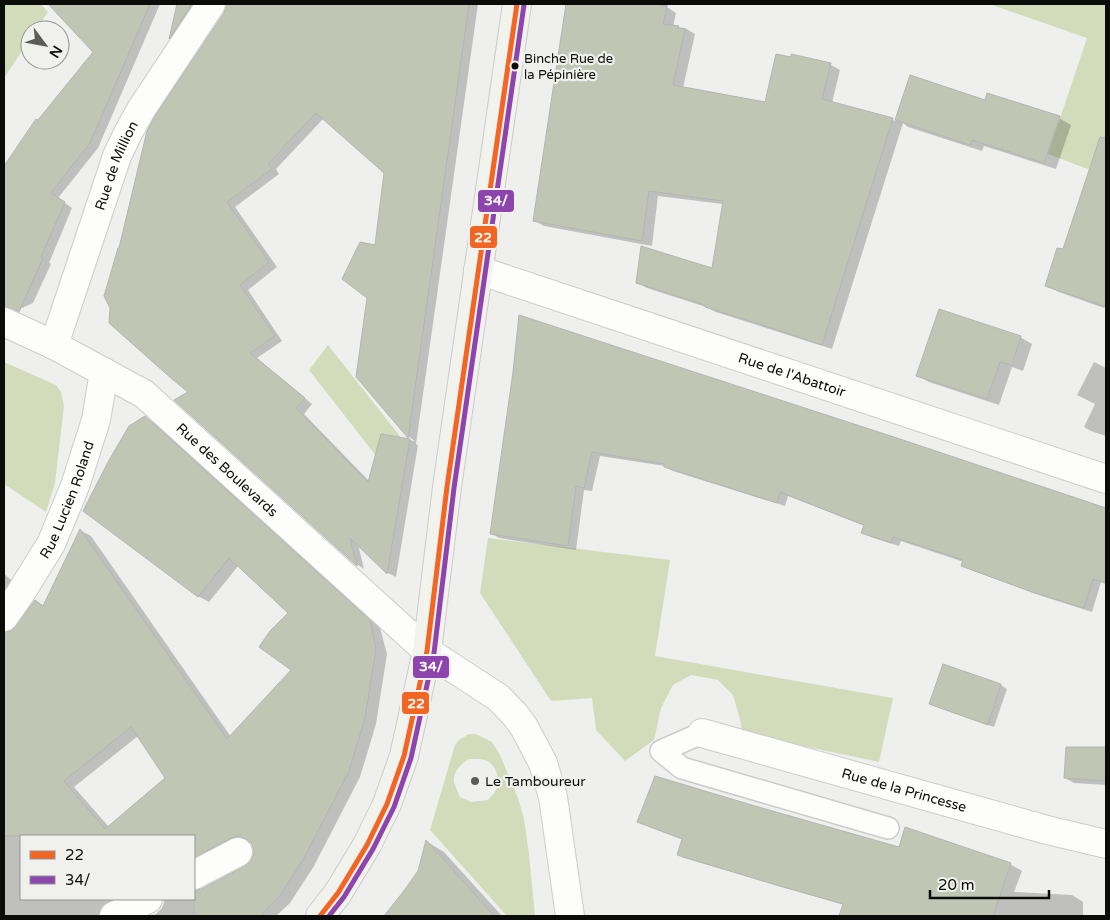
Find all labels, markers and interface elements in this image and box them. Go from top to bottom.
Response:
north arrow [20,20,70,70]
text: N [45,42,66,61]
place label: Binche Rue de la Pépinière [524,51,613,83]
marker: Binche Rue de la Pépinière [510,61,520,71]
street label: Rue de Million [91,118,142,212]
line badge: 34/ [477,189,515,213]
text: 34/ [484,192,508,209]
line badge: 22 [469,225,498,249]
text: 22 [474,229,492,246]
street label: Rue de l'Abattoir [736,349,848,400]
street label: Rue des Boulevards [173,419,282,520]
street label: Rue Lucien Roland [36,439,97,562]
line badge: 34/ [412,655,450,679]
text: 34/ [419,658,443,675]
line badge: 22 [401,691,430,715]
text: 22 [407,695,425,712]
street label: Rue de la Princesse [840,764,969,815]
place label: Le Tamboureur [485,773,586,790]
marker: Le Tamboureur [469,775,481,787]
legend [20,835,195,900]
text: 22 [65,846,84,864]
scale bar [930,868,1049,900]
text: 34/ [65,871,91,889]
text: 20 m [938,876,975,894]

